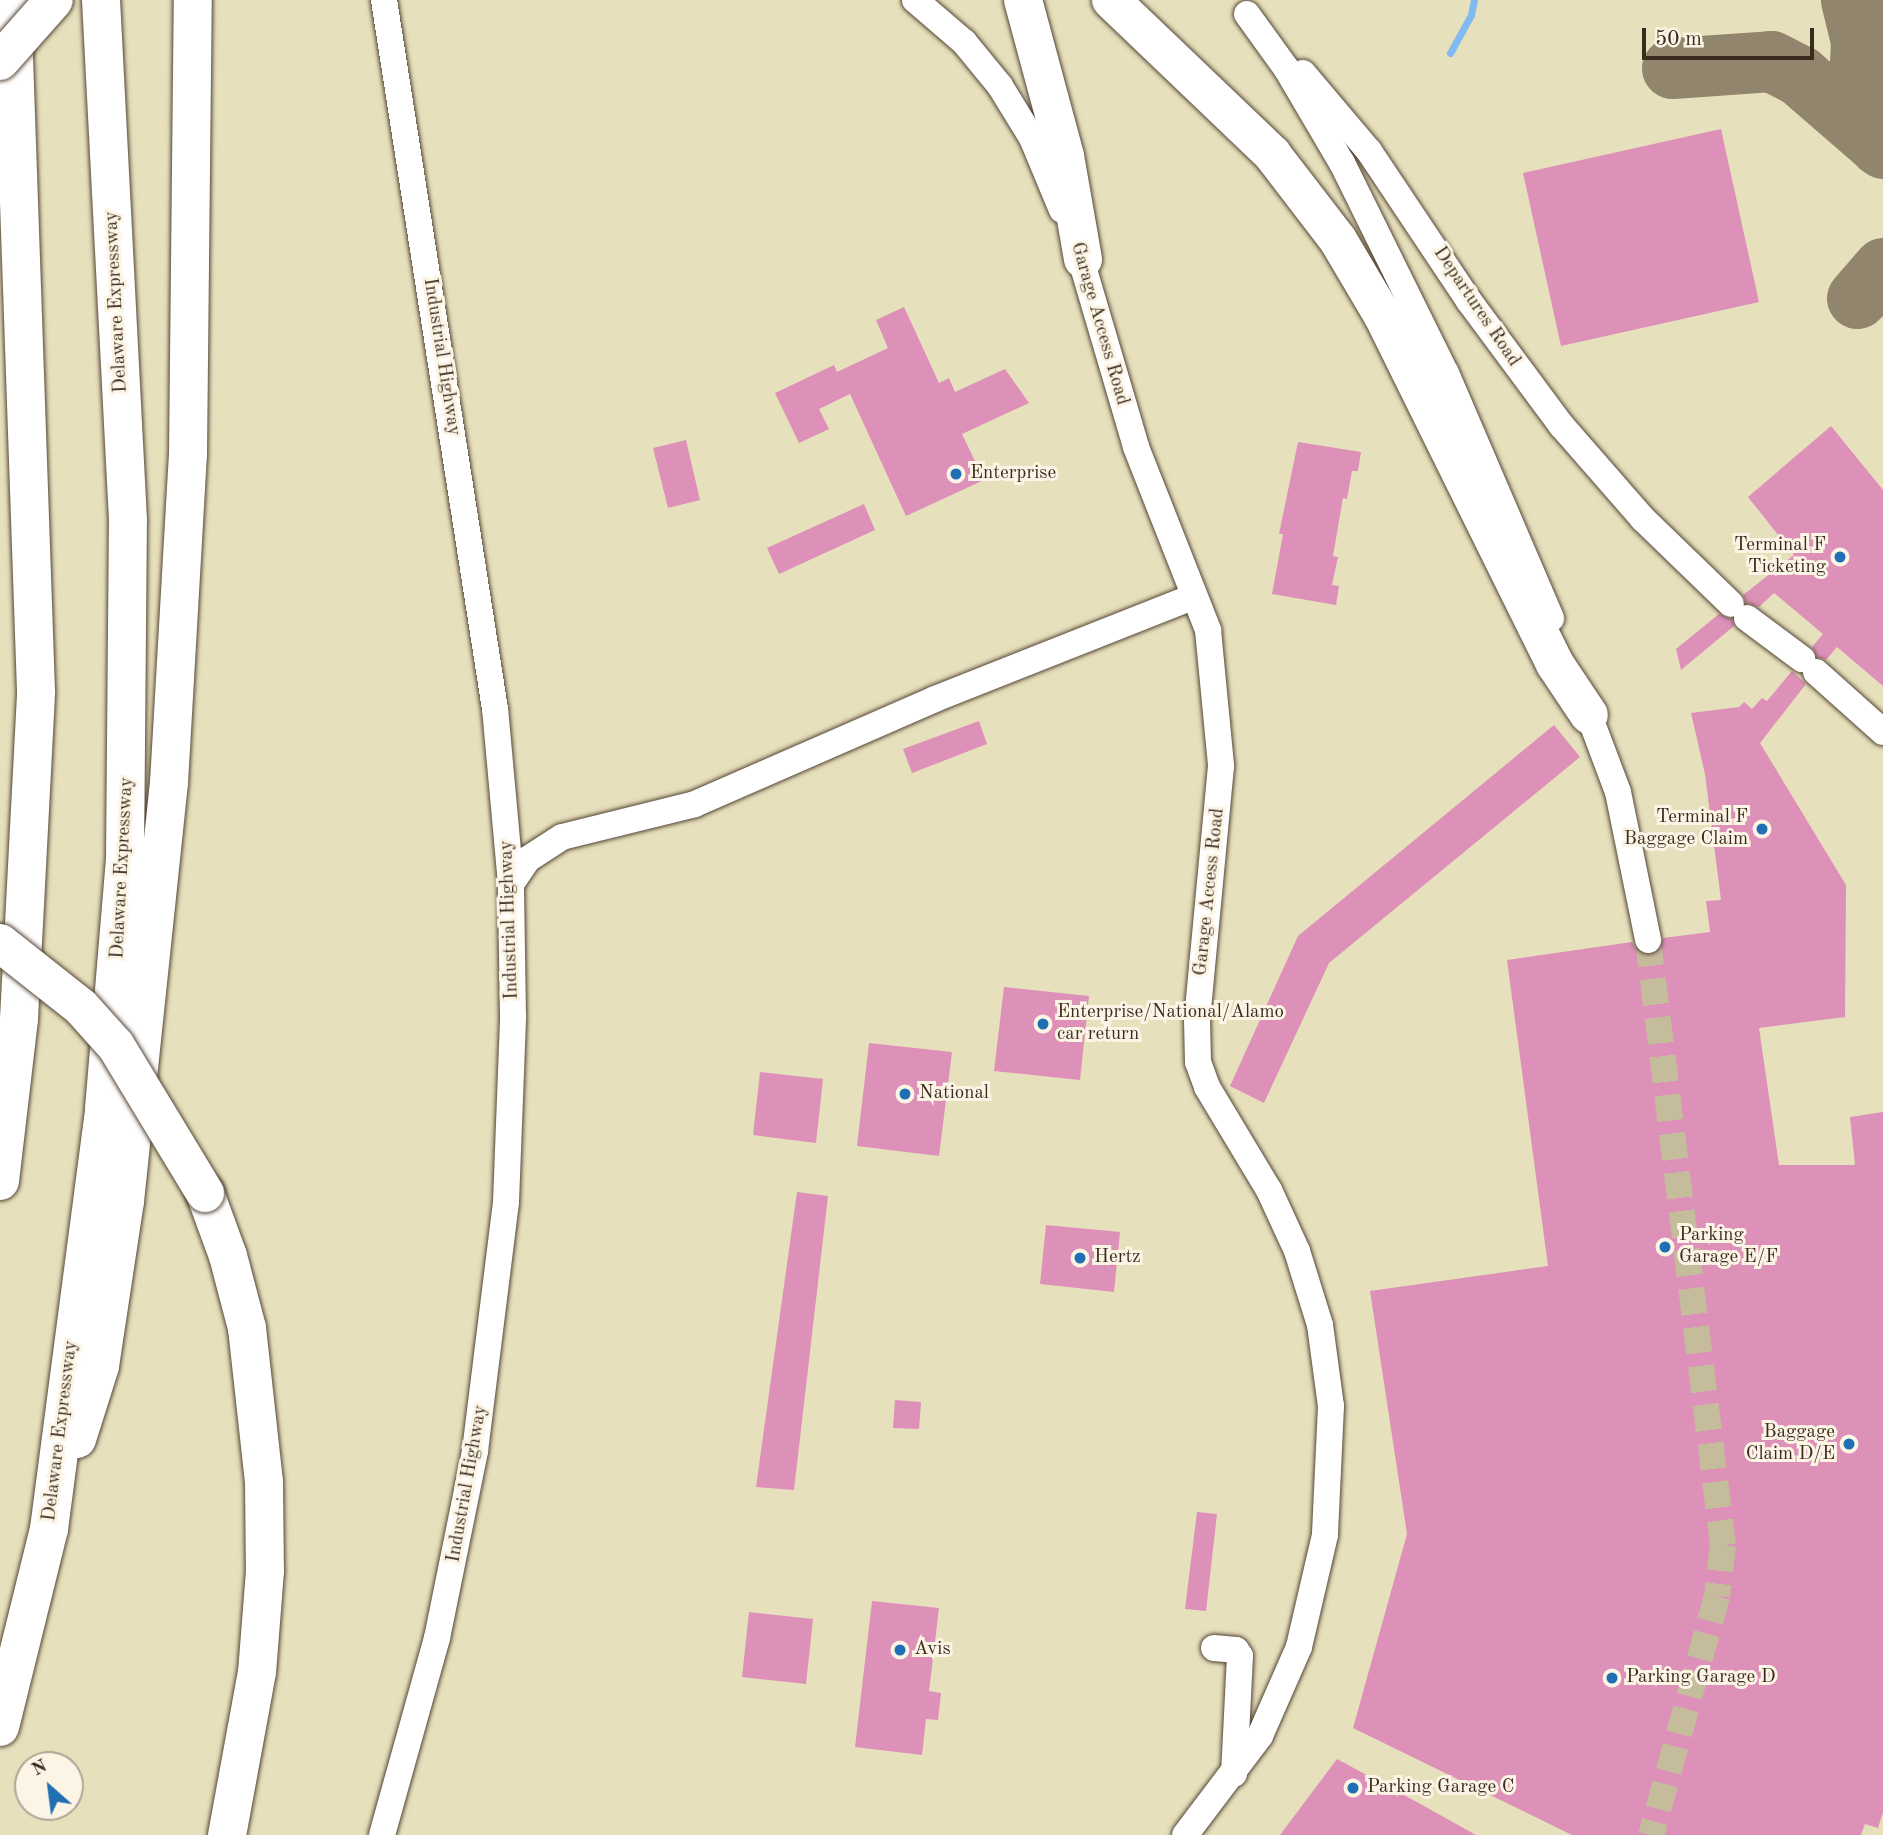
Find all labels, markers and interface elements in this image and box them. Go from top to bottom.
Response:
scale bar [1645,14,1816,58]
text: 50 m [1655,29,1702,50]
street label: Delaware Expressway [101,210,133,394]
street label: Garage Access Road [1065,240,1133,408]
street label: Departures Road [1427,243,1525,371]
street label: Industrial Highway [417,276,465,438]
place label: Enterprise [970,463,1056,485]
marker: Enterprise [948,466,964,482]
place label: Terminal F Ticketing [1734,535,1826,579]
marker: Terminal F Ticketing [1832,549,1848,565]
street label: Delaware Expressway [107,776,139,960]
street label: Garage Access Road [1190,807,1230,977]
place label: Terminal F Baggage Claim [1624,807,1748,851]
marker: Terminal F Baggage Claim [1754,821,1770,837]
street label: Industrial Highway [496,840,524,1000]
place label: Enterprise/National/Alamo car return [1057,1002,1284,1046]
marker: Enterprise/National/Alamo car return [1035,1016,1051,1032]
place label: National [919,1083,989,1105]
marker: National [897,1086,913,1102]
place label: Parking Garage E/F [1679,1225,1778,1269]
marker: Parking Garage E/F [1657,1239,1673,1255]
place label: Hertz [1094,1247,1141,1269]
marker: Hertz [1072,1250,1088,1266]
street label: Delaware Expressway [39,1339,83,1523]
street label: Industrial Highway [443,1404,493,1564]
place label: Baggage Claim D/E [1746,1422,1835,1466]
marker: Baggage Claim D/E [1841,1436,1857,1452]
place label: Avis [914,1639,951,1661]
marker: Avis [892,1642,908,1658]
place label: Parking Garage D [1626,1667,1775,1689]
marker: Parking Garage D [1604,1670,1620,1686]
north arrow [14,1751,84,1821]
text: N [29,1757,51,1781]
place label: Parking Garage C [1367,1777,1514,1799]
marker: Parking Garage C [1345,1780,1361,1796]

